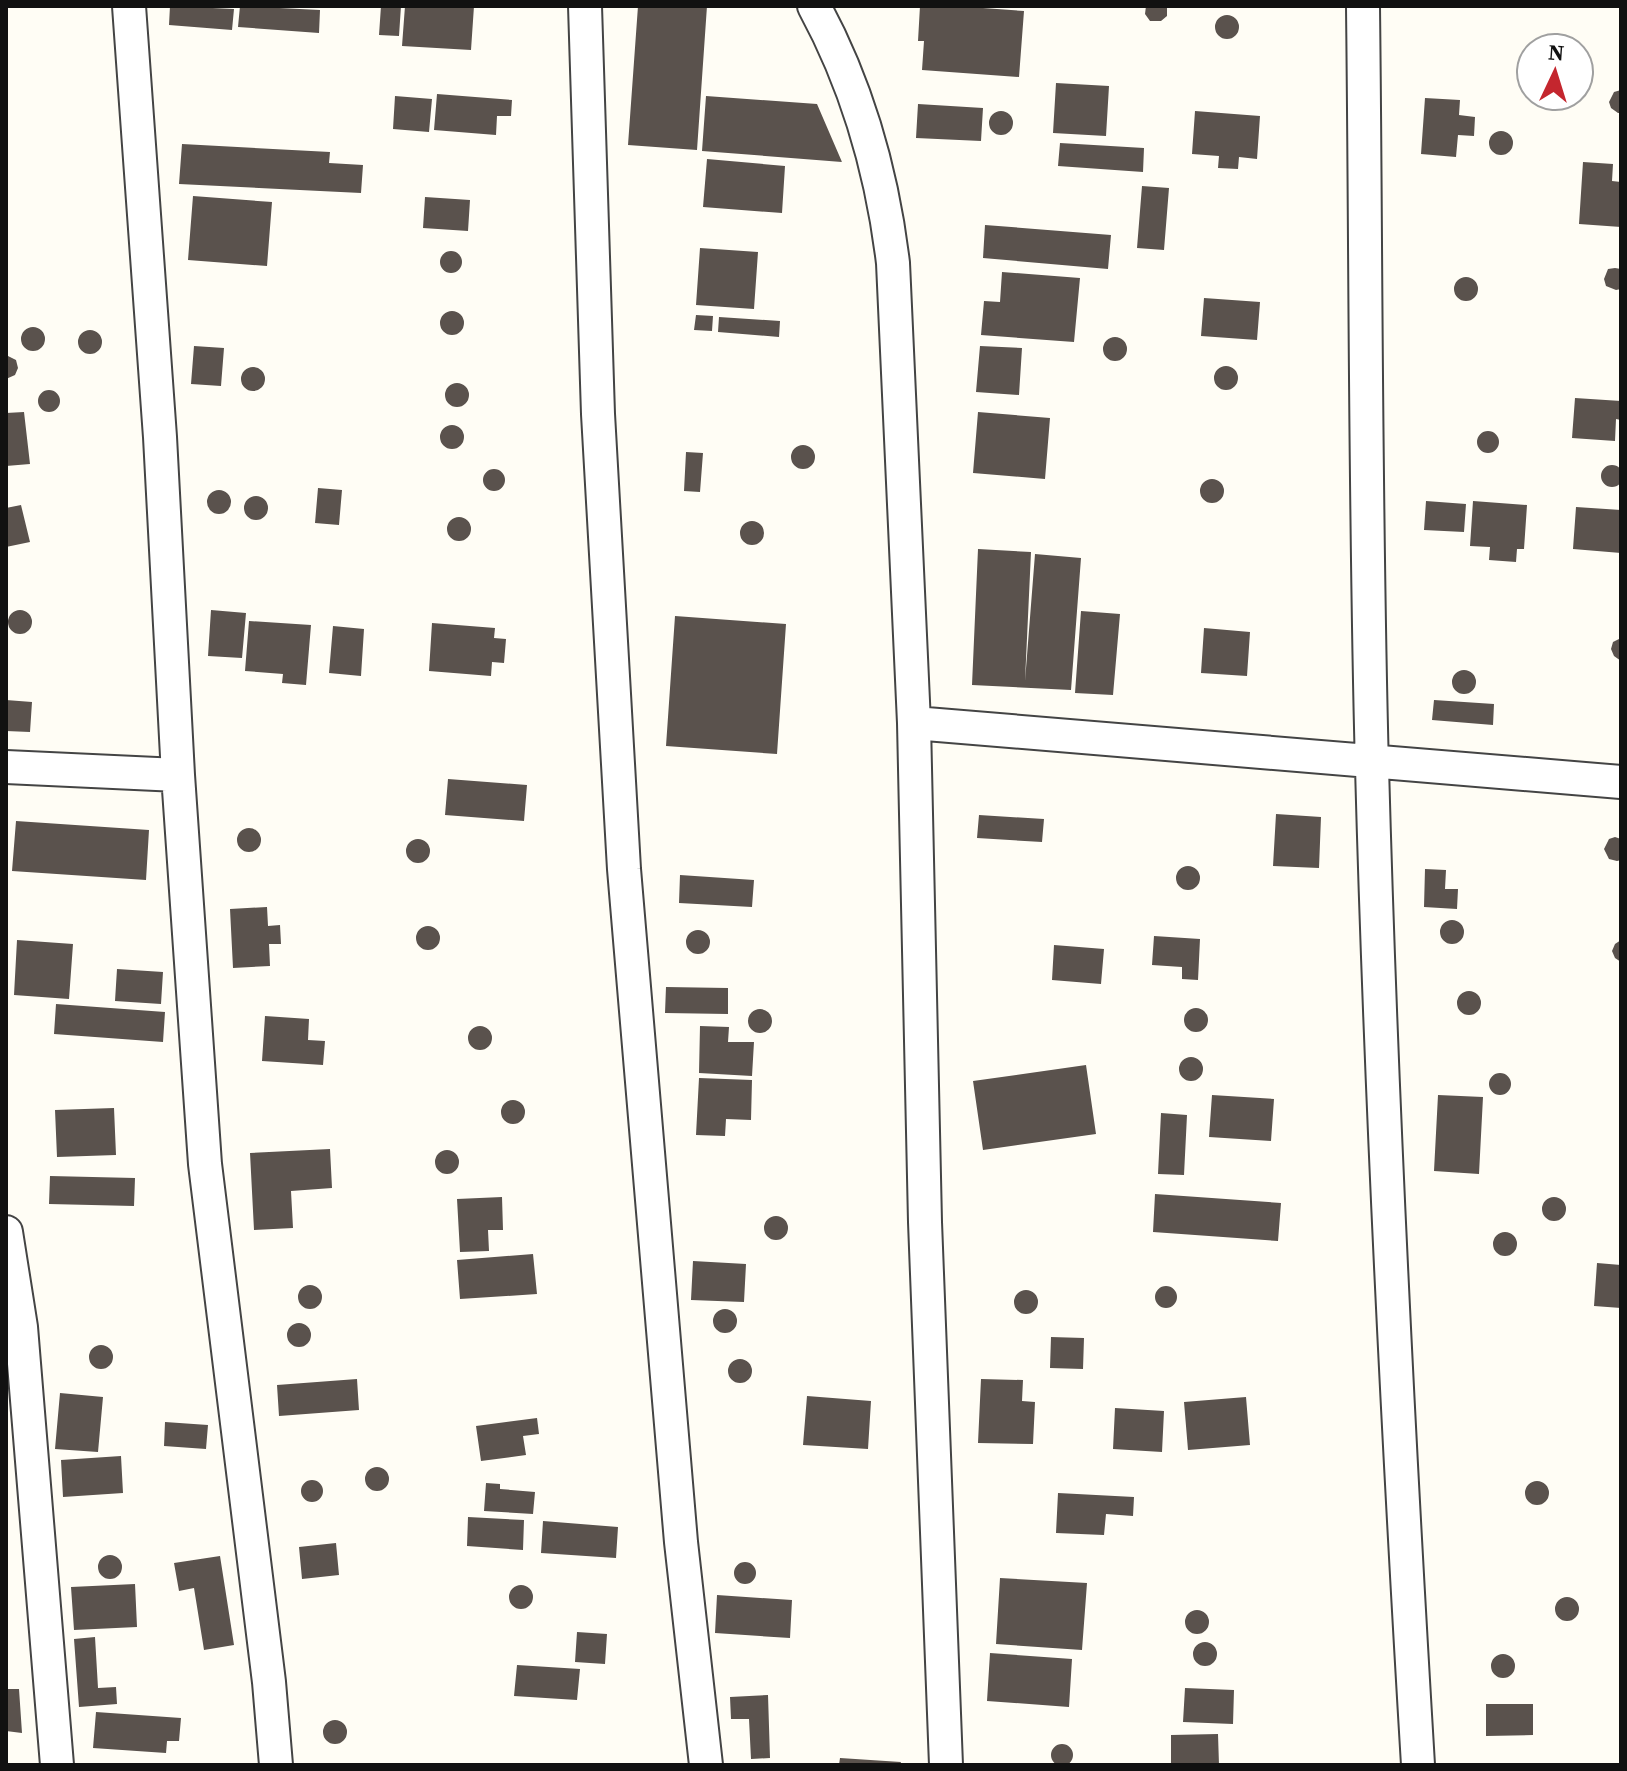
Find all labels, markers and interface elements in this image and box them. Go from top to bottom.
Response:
north arrow [1515,32,1595,112]
text: N [1547,37,1565,68]

